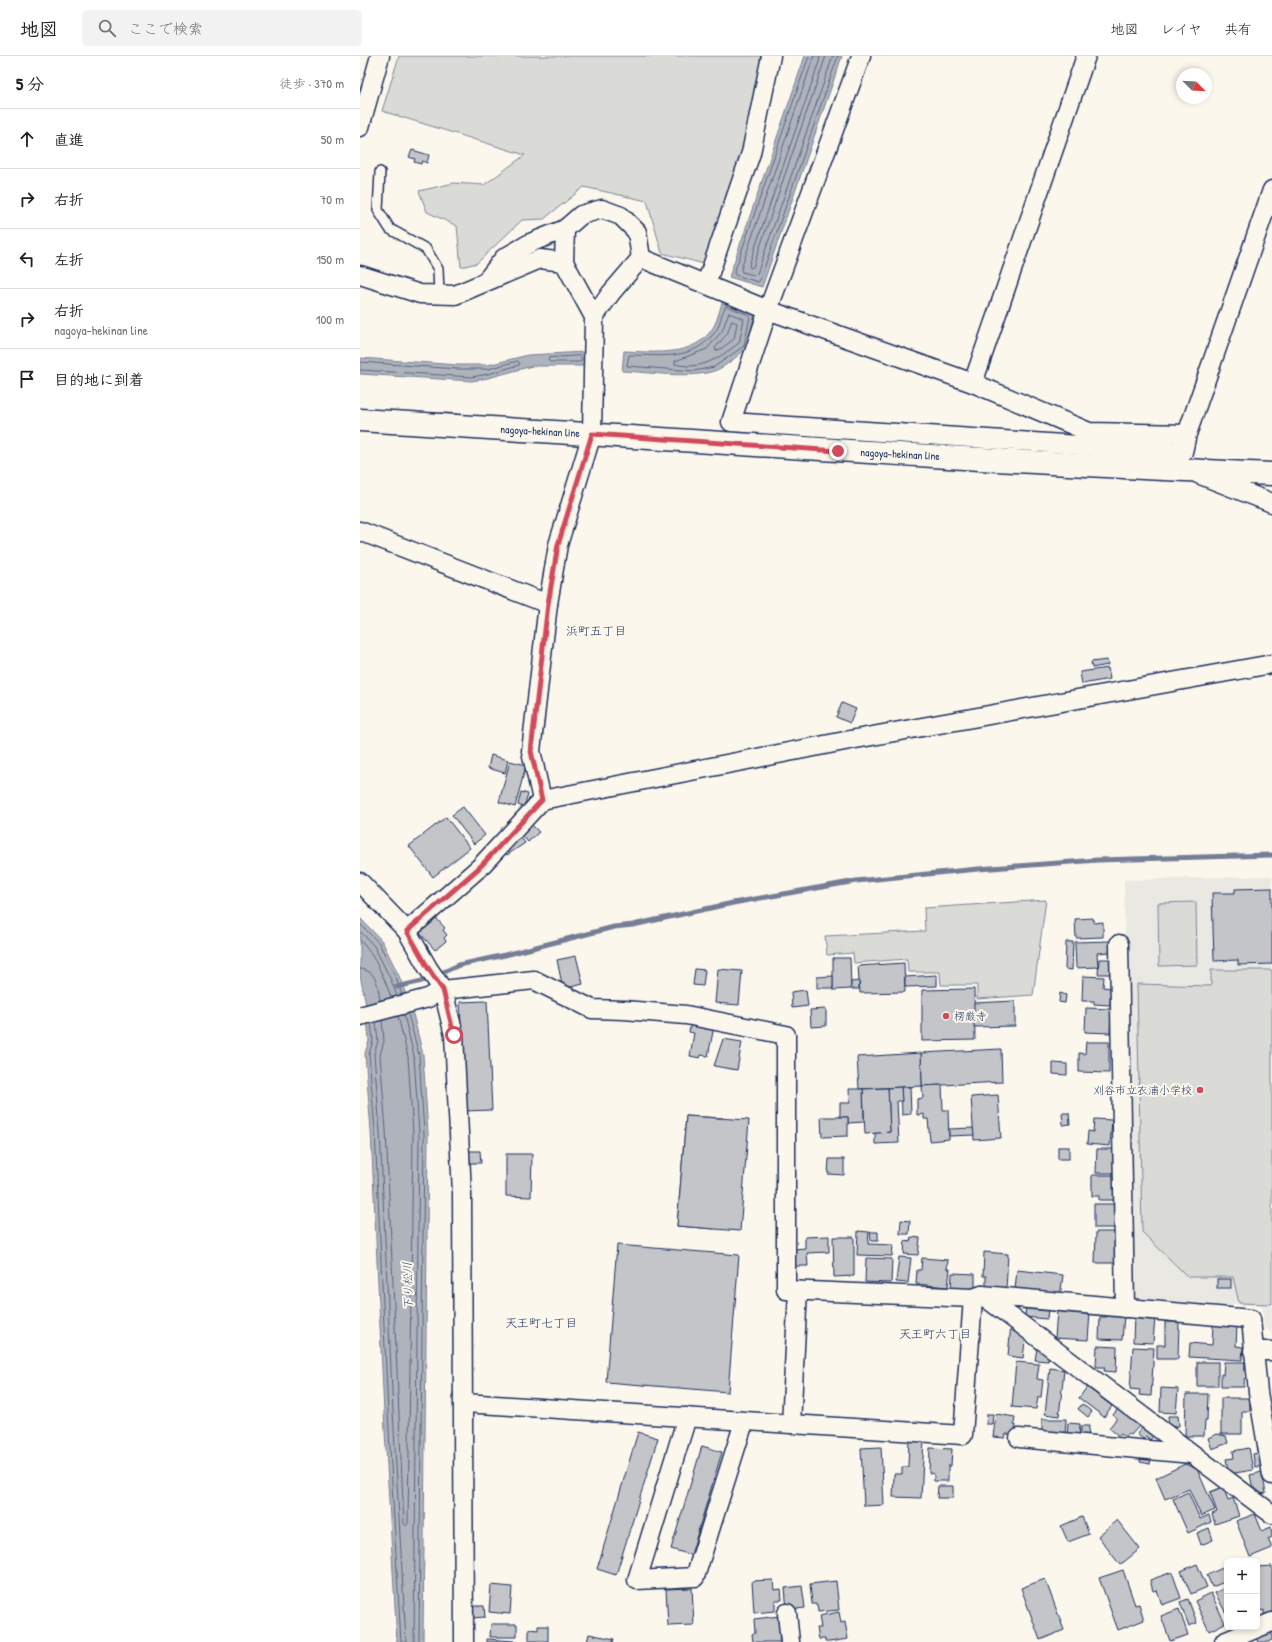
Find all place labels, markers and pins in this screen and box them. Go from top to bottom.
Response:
place label: 楞厳寺 [954,1009,987,1023]
marker: 楞厳寺 [941,1011,951,1021]
place label: 刈谷市立衣浦小学校 [1093,1083,1192,1097]
marker: 刈谷市立衣浦小学校 [1195,1085,1205,1095]

